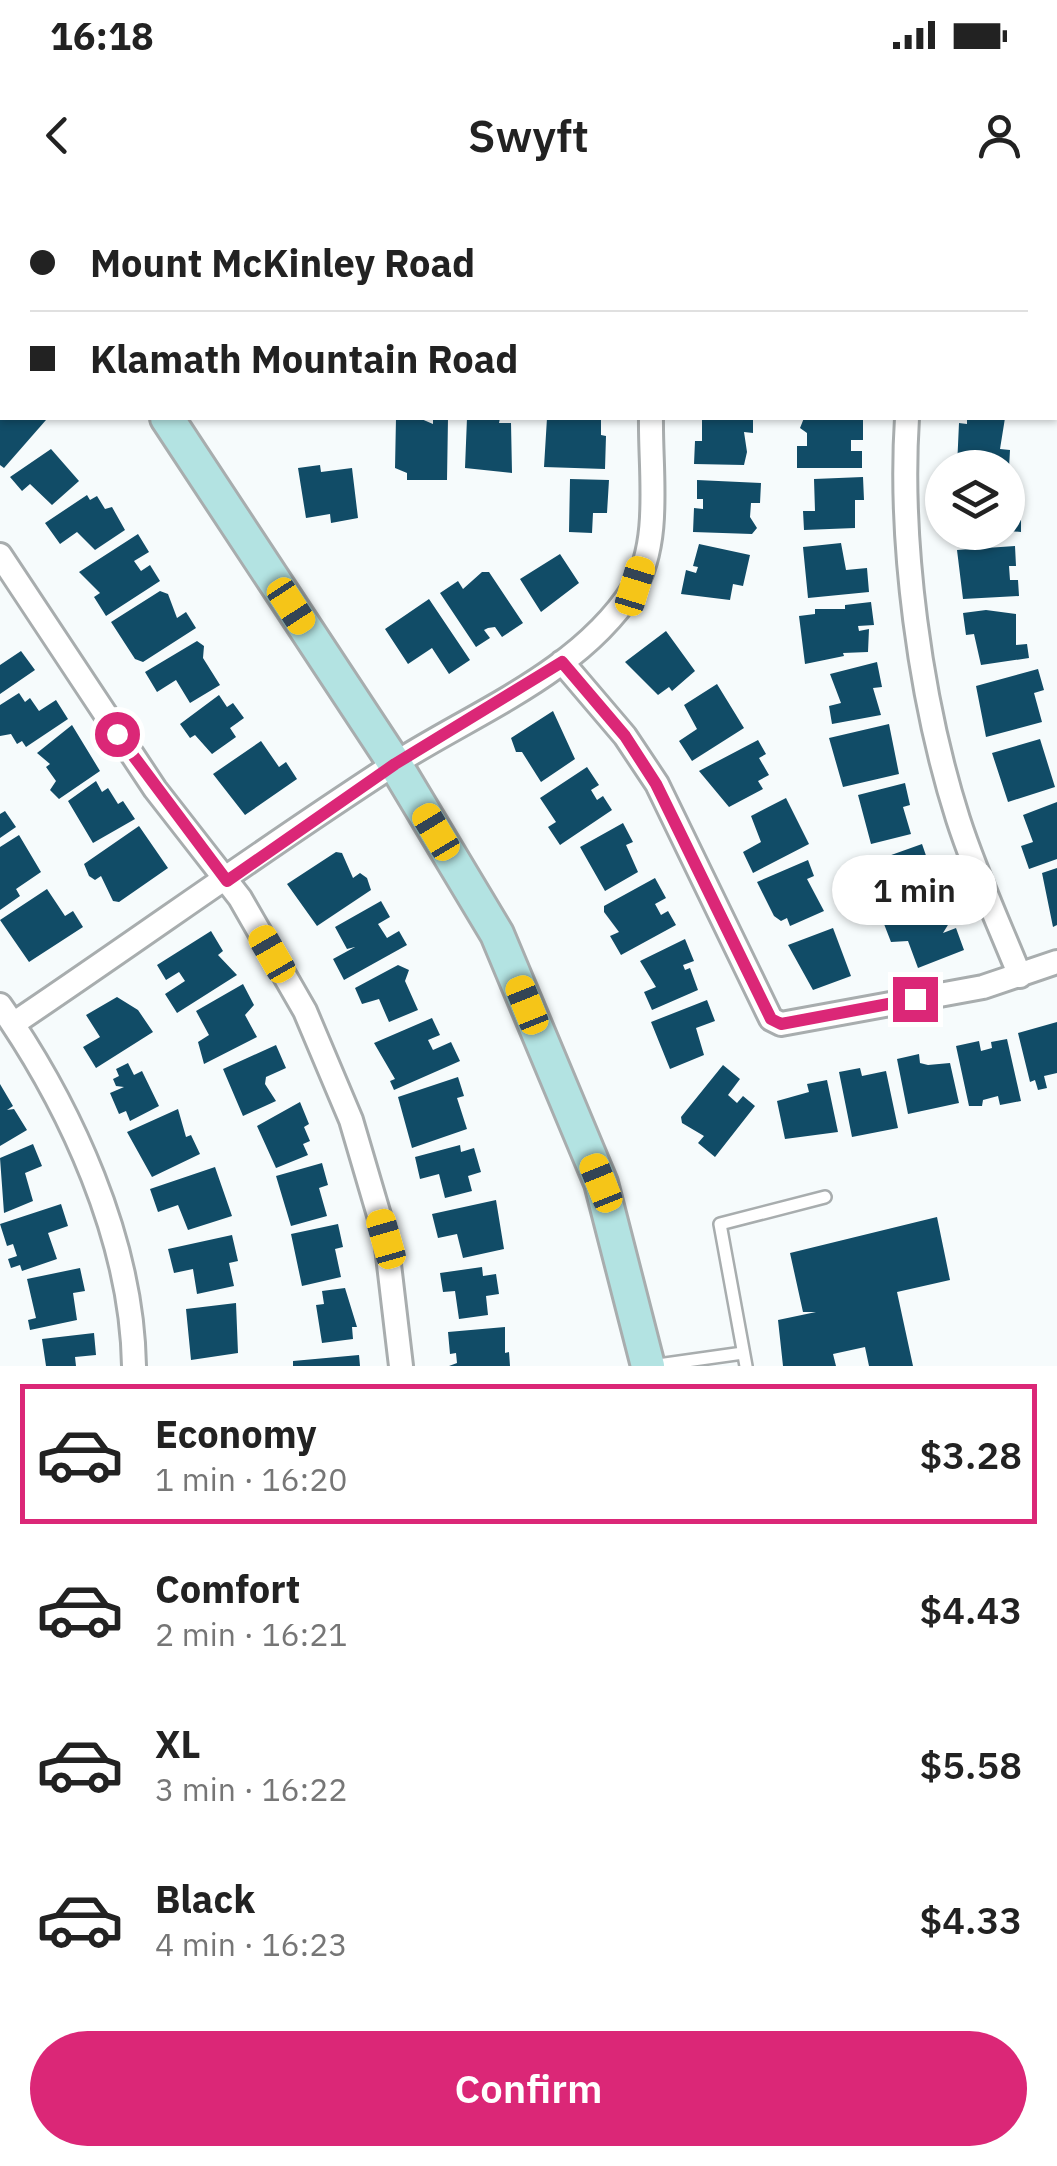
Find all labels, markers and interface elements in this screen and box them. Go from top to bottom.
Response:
text: 16:18 [50,11,154,60]
text: Swyft [468,106,589,164]
icon: back [30,108,85,163]
icon: person [972,108,1027,163]
text: Mount McKinley Road [90,238,475,287]
text: Klamath Mountain Road [90,334,518,383]
map controls [925,450,1025,550]
button: layers [925,450,1025,550]
car [612,553,658,619]
car [262,573,320,639]
route start [95,712,140,757]
car [408,799,464,865]
callout: 1 min [832,854,998,924]
text: 1 min [873,869,956,911]
car [244,921,300,987]
car [502,972,552,1038]
route end [893,977,938,1022]
car [576,1150,626,1216]
car [363,1206,409,1272]
icon: car [35,1409,125,1499]
text: Economy [155,1409,317,1458]
text: $3.28 [919,1430,1022,1479]
text: 1 min · 16:20 [155,1458,348,1500]
icon: car [35,1564,125,1654]
text: Comfort [155,1564,300,1613]
text: $4.43 [919,1585,1022,1634]
text: 2 min · 16:21 [155,1613,348,1655]
icon: car [35,1719,125,1809]
text: XL [155,1719,201,1768]
text: $5.58 [919,1740,1022,1789]
text: 3 min · 16:22 [155,1768,348,1810]
icon: car [35,1874,125,1964]
text: Black [155,1874,255,1923]
text: $4.33 [919,1895,1022,1944]
text: 4 min · 16:23 [155,1923,348,1965]
button: Confirm [30,2031,1027,2146]

